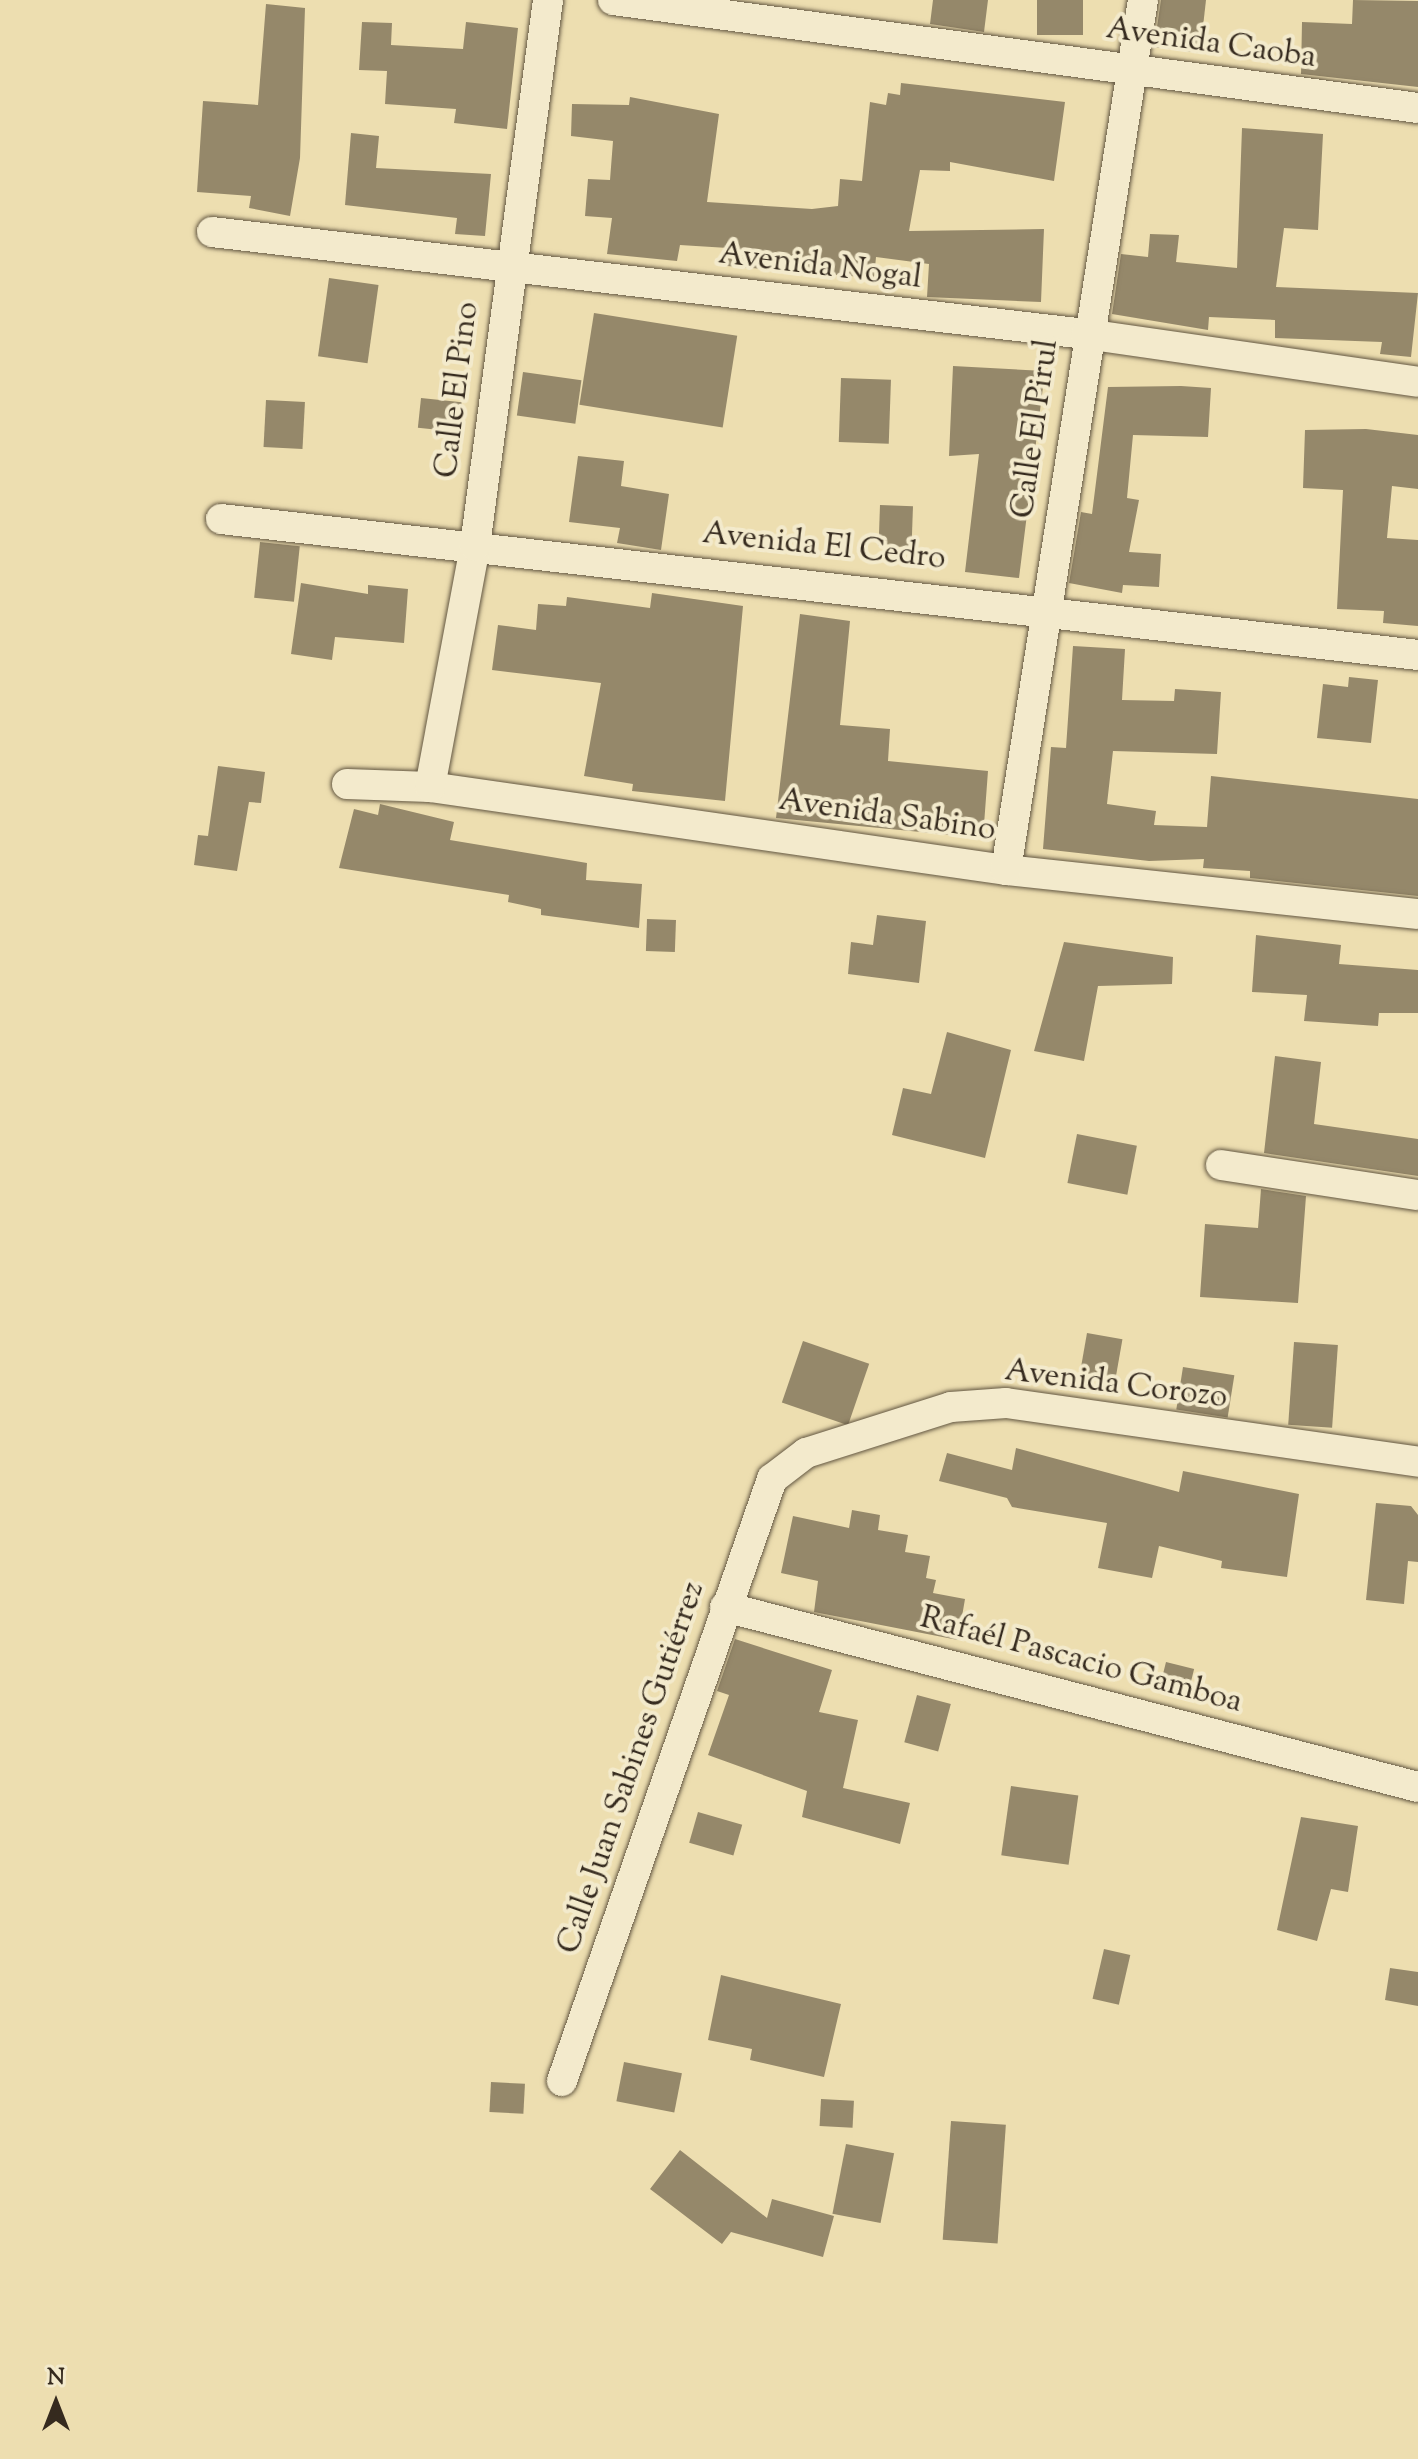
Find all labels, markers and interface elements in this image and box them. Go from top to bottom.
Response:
street label: Avenida Caoba [1104,10,1318,78]
street label: Avenida Nogal [716,235,924,299]
street label: Calle El Pino [428,300,488,480]
street label: Calle El Pirul [1004,337,1068,521]
street label: Avenida El Cedro [700,515,948,579]
street label: Avenida Sabino [776,782,998,850]
street label: Avenida Corozo [1003,1352,1229,1418]
street label: Calle Juan Sabines Gutiérrez [550,1577,714,1959]
street label: Rafaél Pascacio Gamboa [916,1600,1246,1722]
north arrow [16,2363,96,2443]
text: N [47,2363,65,2395]

